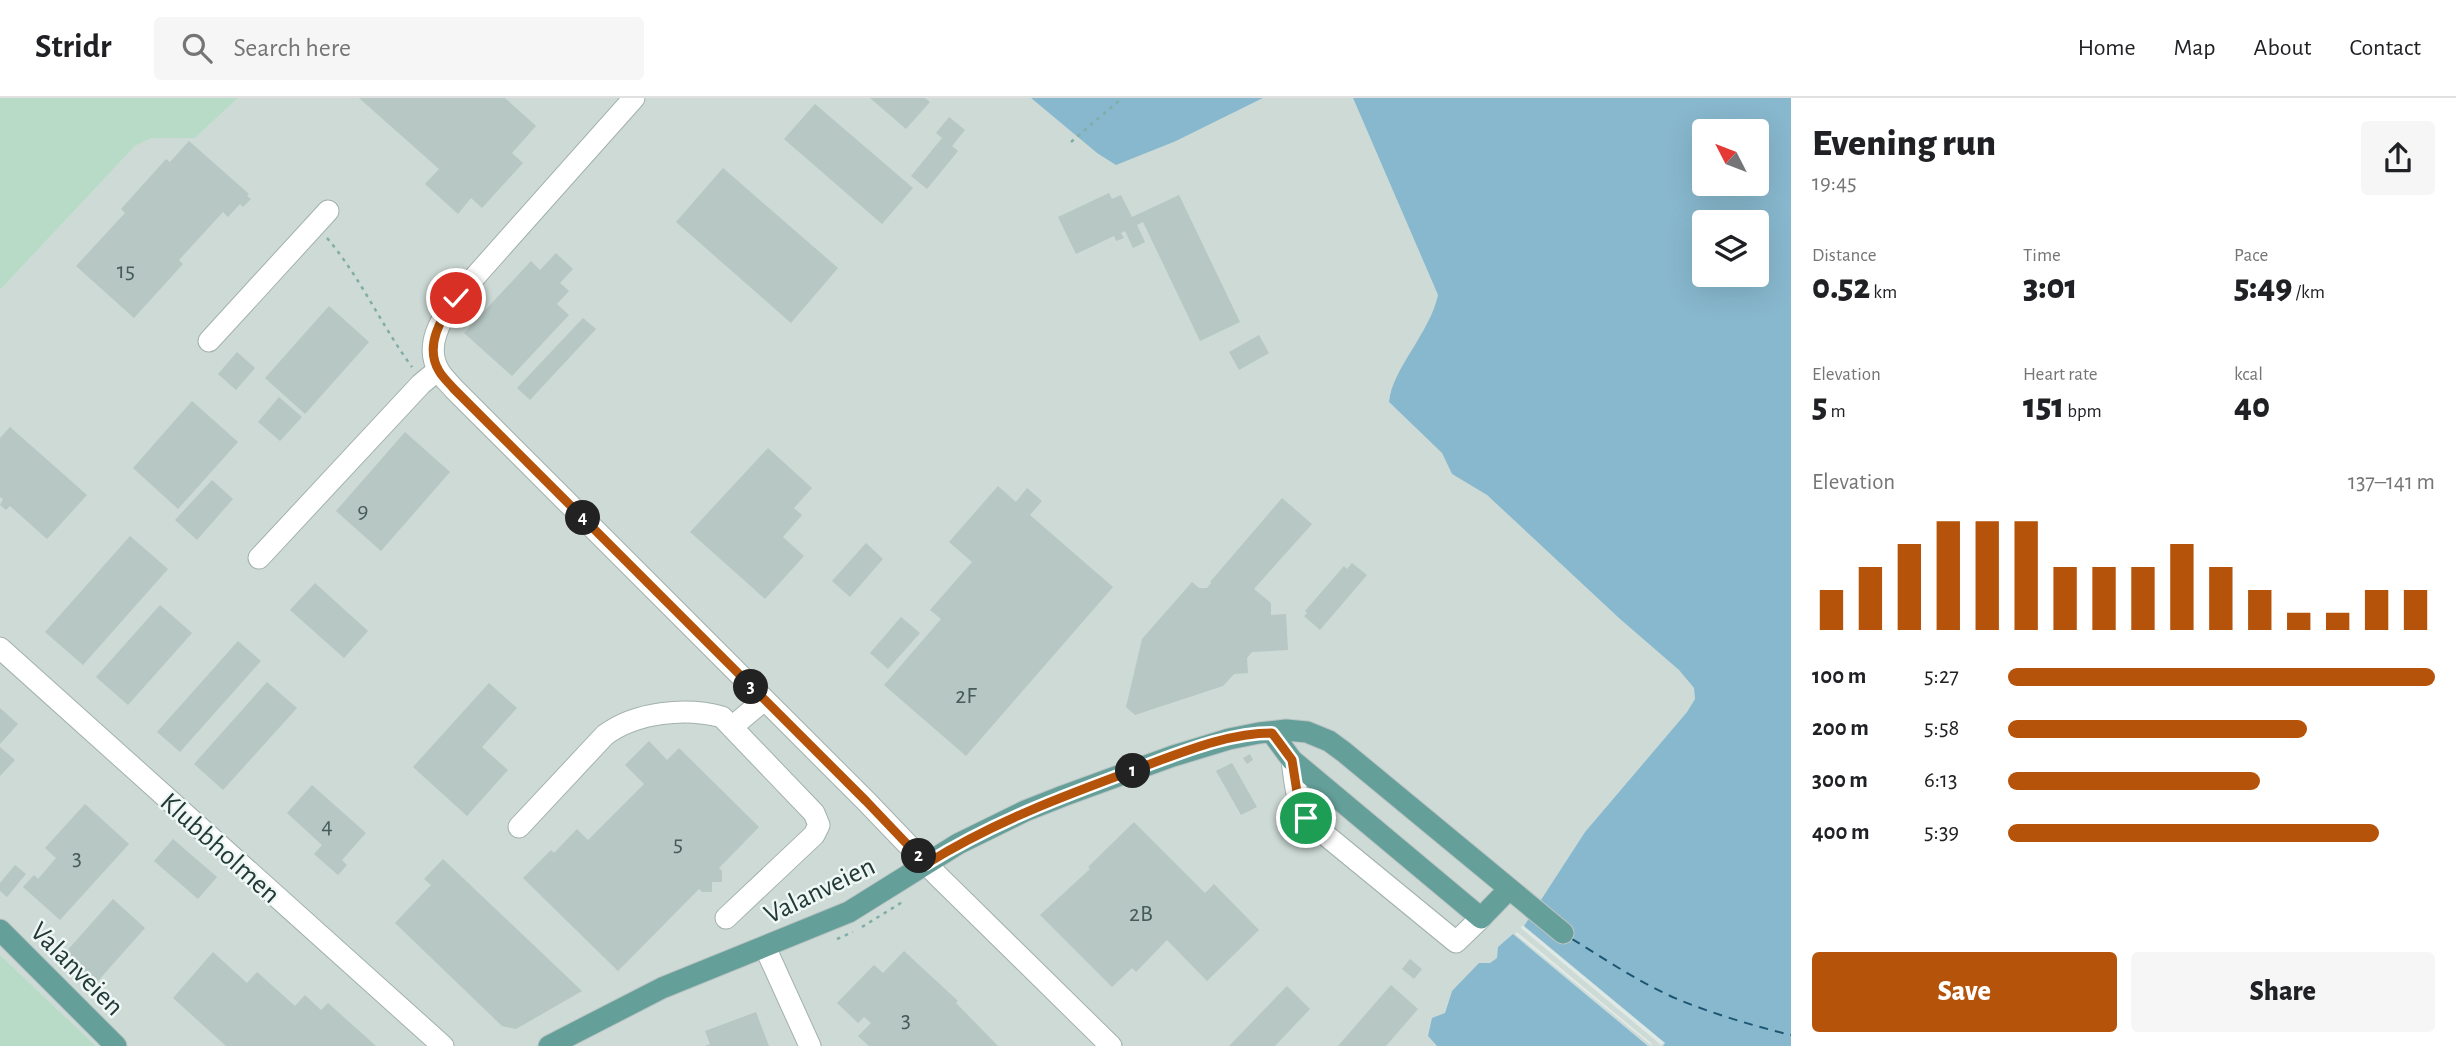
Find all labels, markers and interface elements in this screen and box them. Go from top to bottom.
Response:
search box [154,17,644,80]
icon: search [178,29,216,67]
text: Stridr [35,31,112,64]
text: Search here [234,35,351,61]
text: Home [2078,36,2136,60]
text: Map [2174,36,2216,60]
text: About [2254,36,2311,60]
text: Contact [2349,36,2421,60]
north arrow [1692,119,1769,196]
map controls [1692,119,1769,287]
button: share [2361,121,2435,195]
text: Evening run [1812,125,1996,163]
text: 19:45 [1812,172,1857,195]
button: layers [1692,210,1769,287]
text: Distance [1812,246,1876,265]
text: Time [2023,246,2061,265]
text: Pace [2234,246,2268,265]
house number: 15 [117,259,135,283]
pin [426,268,486,328]
text: 0.52 [1812,270,1870,305]
text: 3:01 [2023,270,2077,305]
text: 5:49 [2234,270,2292,305]
icon: check [437,279,475,317]
text: km [1870,283,1897,302]
text: /km [2292,283,2325,302]
text: Elevation [1812,365,1881,384]
text: Heart rate [2023,365,2098,384]
text: kcal [2234,365,2263,384]
text: 5 [1812,389,1827,424]
text: 151 [2023,389,2064,424]
text: 40 [2234,389,2270,424]
text: m [1827,402,1846,421]
text: bpm [2064,402,2102,421]
text: Elevation [1812,471,1895,494]
text: 137–141 m [2348,471,2435,494]
house number: 9 [357,499,369,523]
pin: 4 [566,500,600,536]
text: 4 [578,508,587,527]
text: 100 m [1812,665,1866,688]
text: 5:27 [1924,665,1959,688]
pin: 3 [734,670,768,704]
text: 3 [746,677,755,696]
house number: 2F [955,684,977,708]
text: 200 m [1812,717,1869,740]
text: 5:58 [1924,717,1959,740]
pin: 1 [1116,754,1150,788]
text: 1 [1129,761,1136,780]
text: 300 m [1812,769,1868,792]
text: 6:13 [1924,769,1957,792]
street label: Klubbholmen [154,788,285,909]
pin [1276,788,1336,848]
icon: arrive [1287,799,1325,837]
house number: 4 [321,814,333,838]
text: 400 m [1812,821,1870,844]
text: 5:39 [1924,821,1959,844]
house number: 5 [673,832,683,856]
pin: 2 [902,838,936,874]
house number: 3 [72,846,82,870]
text: 2 [914,846,923,865]
street label: Valanveien [760,852,880,930]
house number: 2B [1129,902,1153,926]
street label: Valanveien [25,917,129,1021]
button: Save [1812,952,2117,1032]
button: Share [2131,952,2435,1032]
house number: 3 [901,1008,911,1032]

